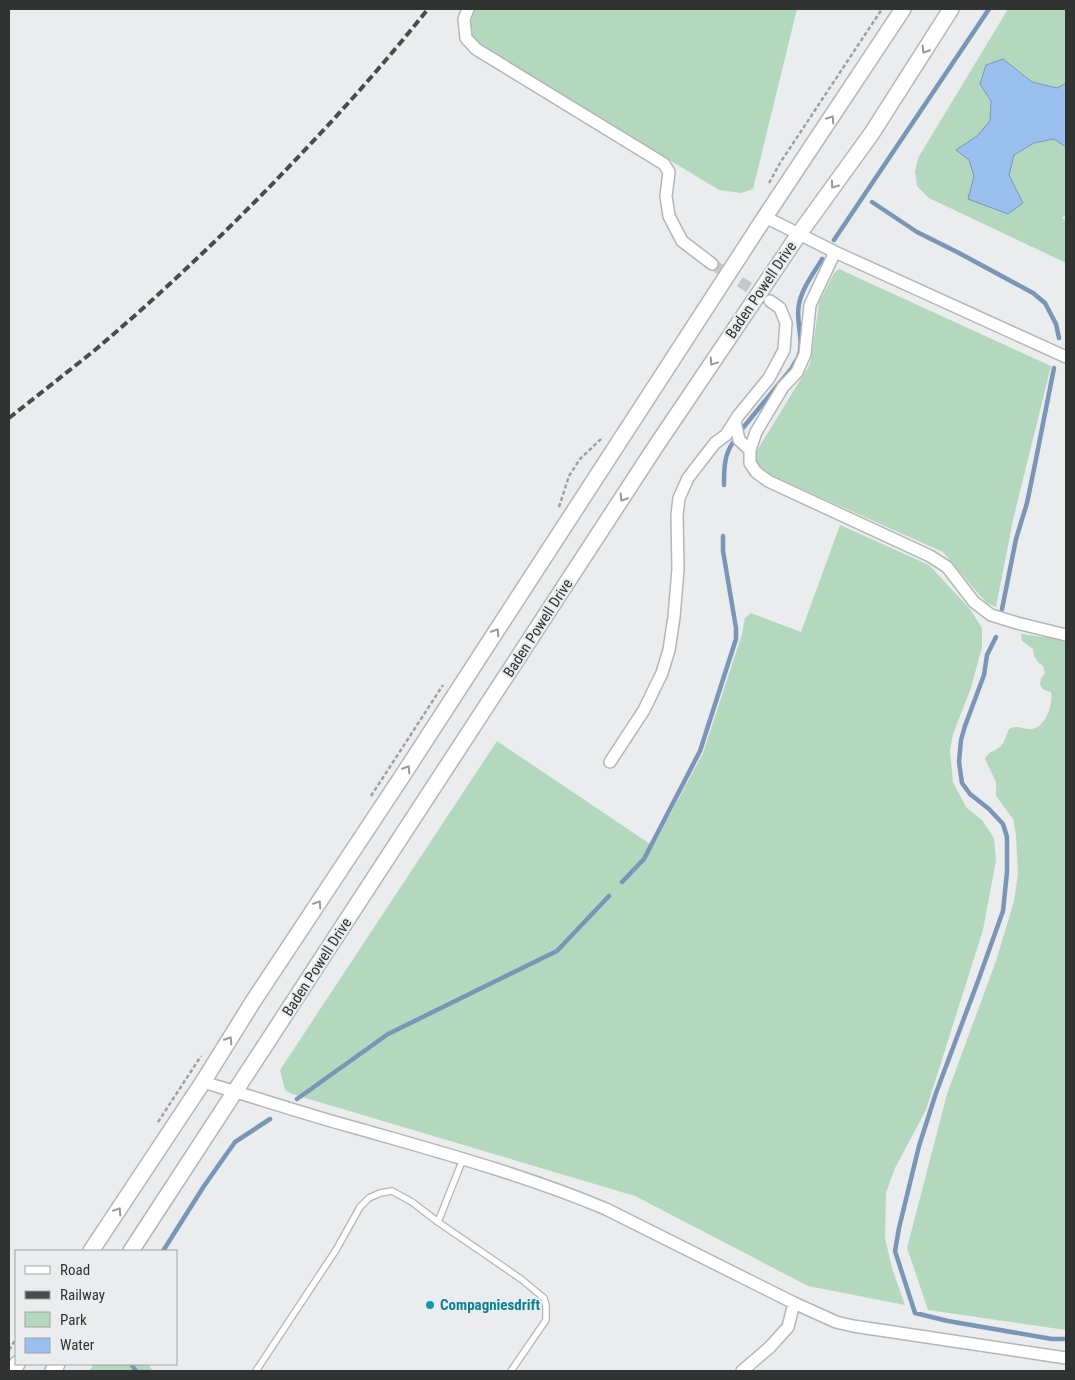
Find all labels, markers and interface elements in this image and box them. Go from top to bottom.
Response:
one-way arrow [921,45,931,54]
one-way arrow [825,115,834,124]
one-way arrow [832,179,840,188]
street label: Baden Powell Drive [722,238,800,342]
one-way arrow [710,357,719,366]
one-way arrow [620,492,629,501]
street label: Baden Powell Drive [500,576,576,680]
one-way arrow [490,629,499,638]
one-way arrow [401,765,411,774]
one-way arrow [312,901,321,910]
street label: Baden Powell Drive [279,915,355,1019]
one-way arrow [223,1037,232,1046]
one-way arrow [112,1207,121,1216]
legend [15,1250,178,1365]
text: Road [60,1261,90,1279]
text: Railway [60,1286,105,1304]
place label: Compagniesdrift [440,1296,540,1314]
marker: Compagniesdrift [424,1299,436,1311]
text: Park [60,1311,87,1329]
text: Water [60,1336,95,1354]

